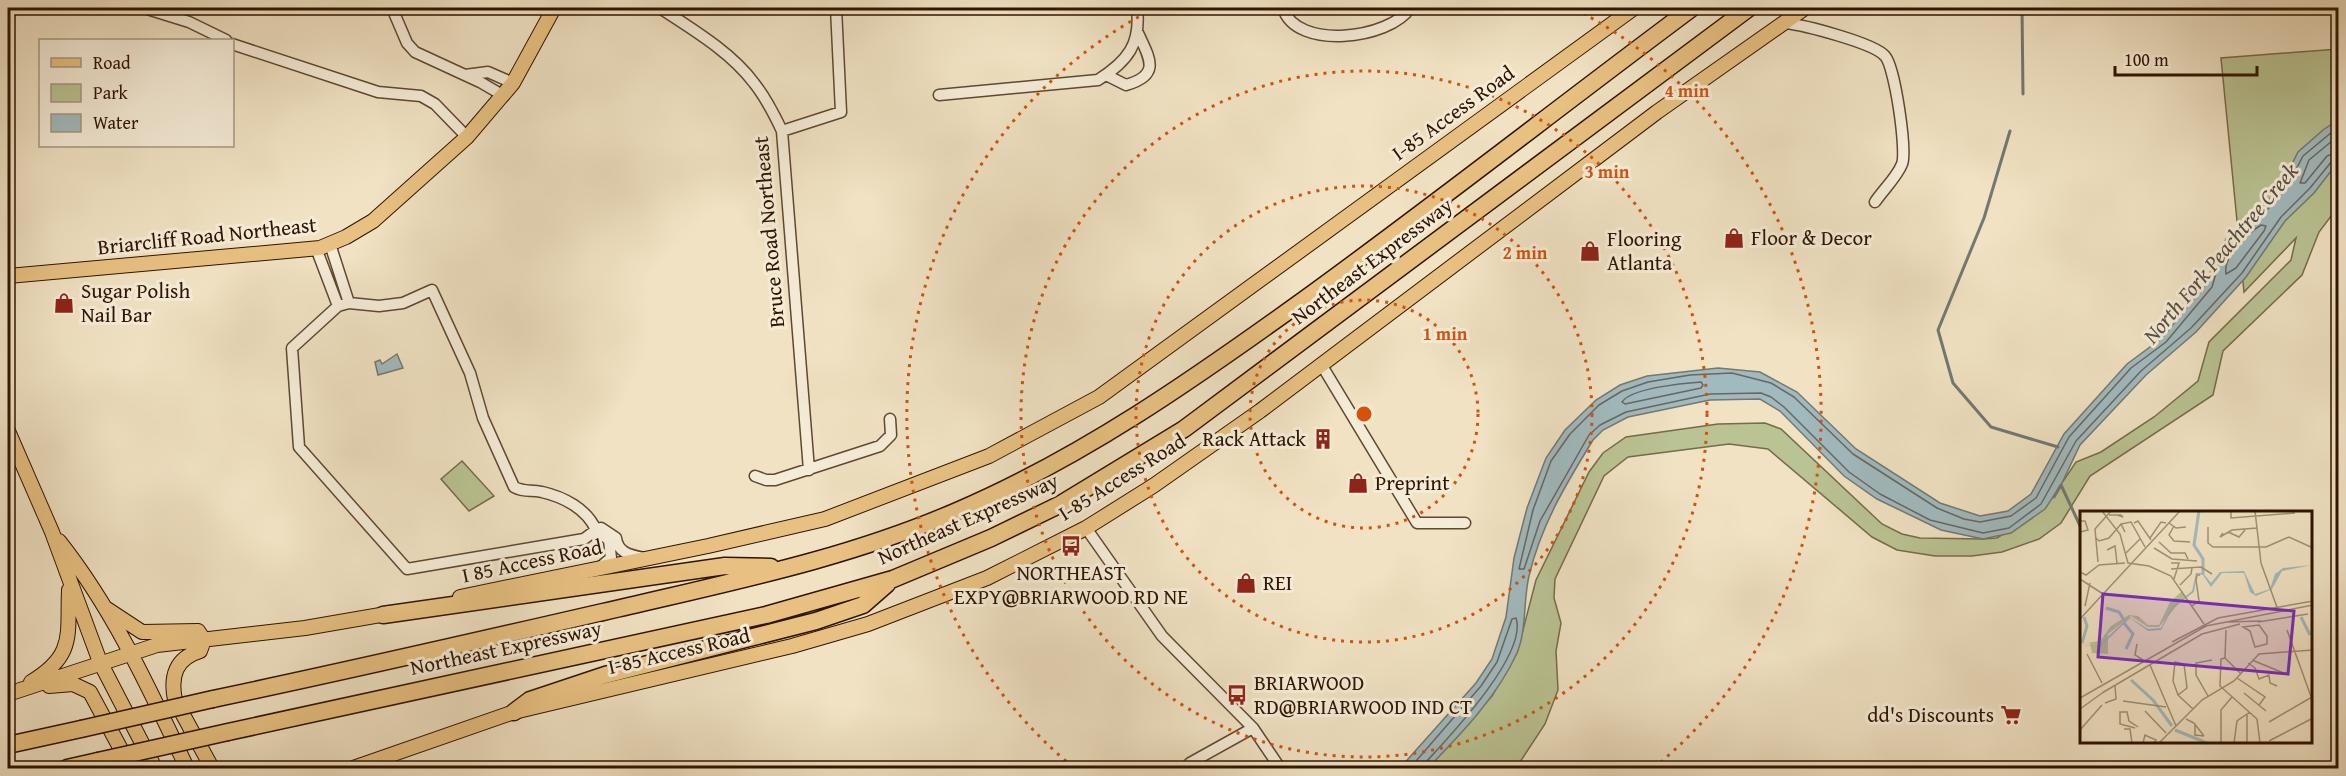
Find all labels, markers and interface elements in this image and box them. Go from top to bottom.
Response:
legend [39,39,234,147]
scale bar [2115,39,2258,77]
text: 100 m [2124,46,2169,73]
text: Road [93,49,131,76]
street label: I-85 Access Road [1385,57,1521,168]
text: 4 min [1665,77,1710,104]
text: Park [93,79,129,106]
text: Water [93,109,139,136]
street label: Bruce Road Northeast [745,134,792,329]
water label: North Fork Peachtree Creek [2134,155,2306,351]
text: 3 min [1585,158,1630,185]
street label: Northeast Expressway [1285,189,1459,332]
street label: Briarcliff Road Northeast [96,209,319,262]
place label: Floor & Decor [1751,222,1872,253]
place label: Flooring Atlanta [1607,223,1682,278]
shop icon: Floor & Decor [1722,226,1746,250]
text: 2 min [1503,239,1548,266]
shop icon: Flooring Atlanta [1578,239,1602,263]
place label: Sugar Polish Nail Bar [81,275,190,330]
shop icon: Sugar Polish Nail Bar [52,291,76,315]
text: 1 min [1423,320,1468,347]
centre of rings [1354,404,1374,424]
place label: Rack Attack [1203,423,1306,454]
street label: I-85 Access Road [1052,425,1192,528]
building icon: Rack Attack [1311,427,1335,451]
street label: Northeast Expressway [872,465,1064,572]
place label: Preprint [1375,467,1450,498]
shop icon: Preprint [1346,471,1370,495]
inset map [2080,511,2313,743]
street label: I 85 Access Road [459,530,606,590]
bus stop icon: NORTHEAST EXPY@BRIARWOOD RD NE [1059,534,1083,558]
place label: NORTHEAST EXPY@BRIARWOOD RD NE [954,557,1188,612]
place label: REI [1263,567,1292,598]
shop icon: REI [1234,571,1258,595]
street label: Northeast Expressway [407,612,605,683]
street label: I-85 Access Road [605,619,754,682]
place label: BRIARWOOD RD@BRIARWOOD IND CT [1254,667,1472,722]
bus stop icon: BRIARWOOD RD@BRIARWOOD IND CT [1225,683,1249,707]
place label: dd's Discounts [1867,699,1994,730]
supermarket icon: dd's Discounts [1999,703,2023,727]

